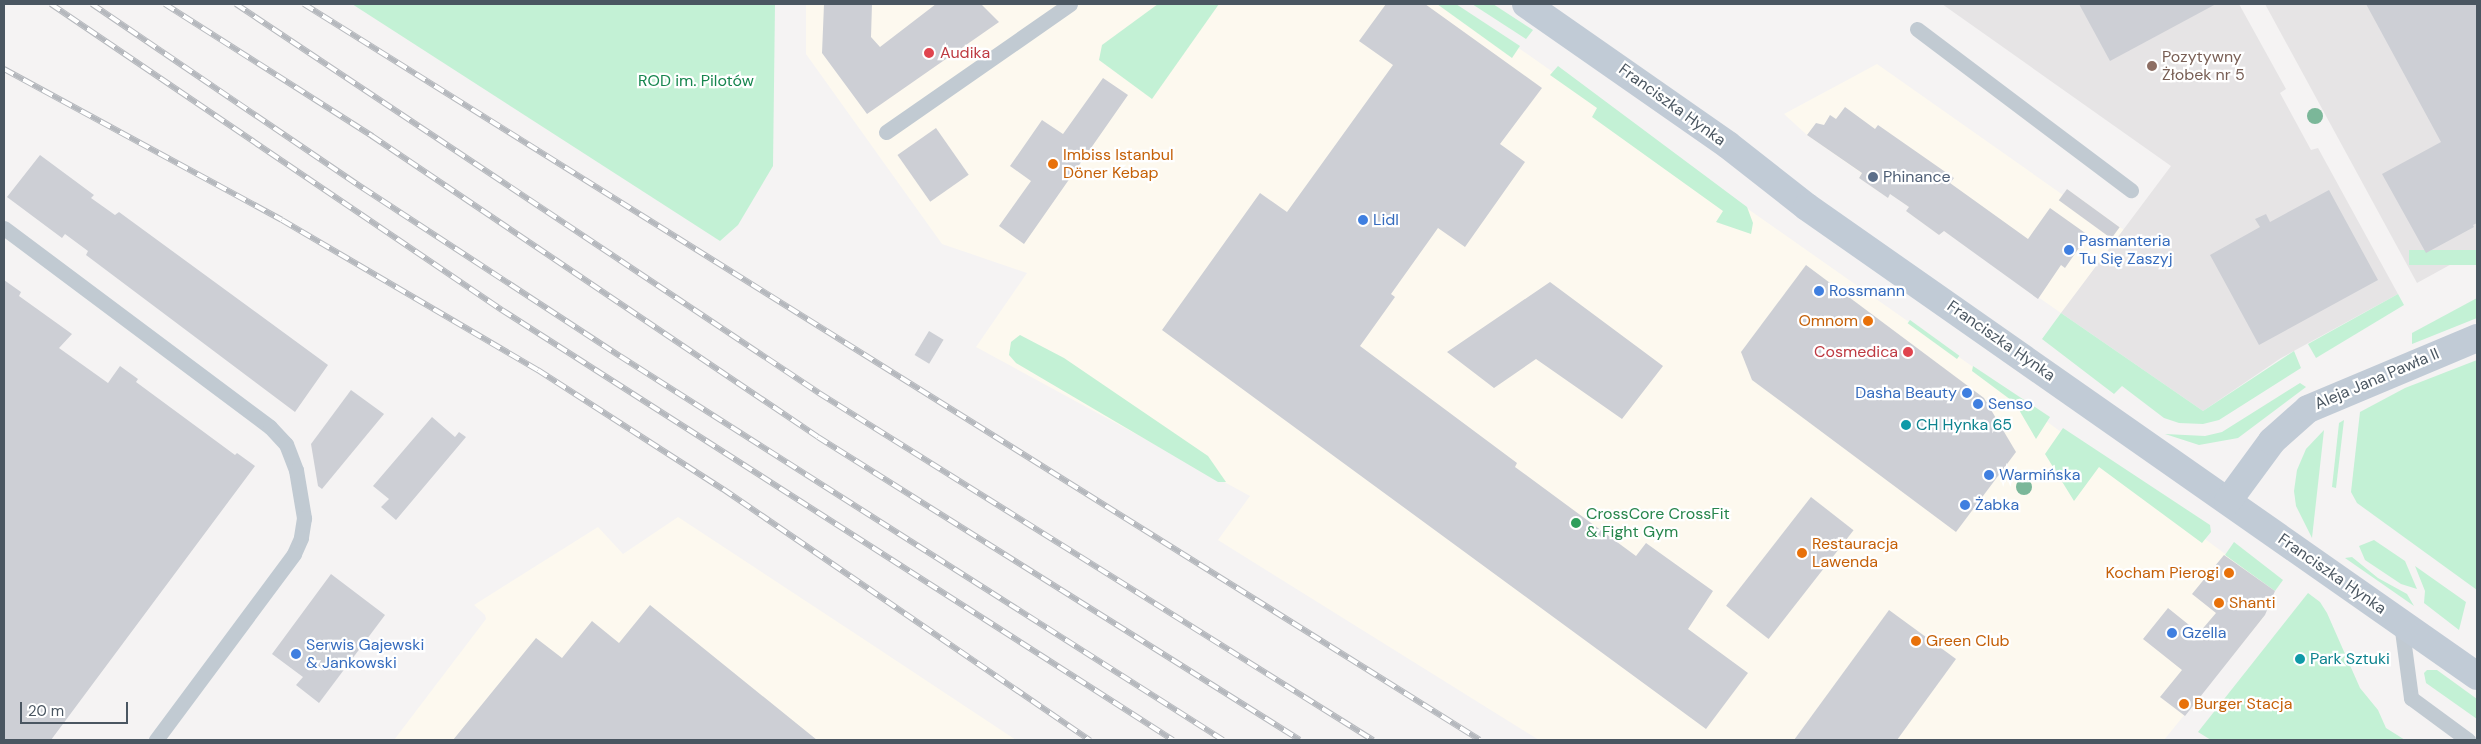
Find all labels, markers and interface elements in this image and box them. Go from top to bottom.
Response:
place label: Audika [940,43,990,63]
marker: Audika [922,46,936,60]
place label: Pozytywny Żłobek nr 5 [2162,47,2245,85]
street label: Franciszka Hynka [1615,60,1729,150]
marker: Pozytywny Żłobek nr 5 [2146,60,2158,72]
park label: ROD im. Pilotów [638,71,754,91]
place label: Imbiss Istanbul Döner Kebap [1063,145,1174,183]
marker: Imbiss Istanbul Döner Kebap [1047,158,1059,170]
place label: Phinance [1883,167,1951,187]
marker: Phinance [1867,171,1879,183]
place label: Lidl [1373,210,1399,230]
marker: Lidl [1357,214,1369,226]
place label: Pasmanteria Tu Się Zaszyj [2079,231,2173,269]
marker: Pasmanteria Tu Się Zaszyj [2063,244,2075,256]
place label: Rossmann [1829,281,1905,301]
marker: Rossmann [1813,285,1825,297]
street label: Franciszka Hynka [1943,297,2059,385]
place label: Omnom [1798,311,1858,331]
marker: Omnom [1862,315,1874,327]
place label: Cosmedica [1814,342,1898,362]
street label: Aleja Jana Pawła II [2312,344,2442,414]
marker: Cosmedica [1902,346,1914,358]
place label: Dasha Beauty [1855,383,1957,403]
marker: Dasha Beauty [1961,387,1973,399]
place label: Senso [1988,394,2033,414]
marker: Senso [1972,398,1984,410]
place label: CH Hynka 65 [1916,415,2012,435]
marker: CH Hynka 65 [1900,419,1912,431]
place label: Warmińska [1999,465,2080,485]
marker: Warmińska [1983,469,1995,481]
place label: Żabka [1975,495,2019,515]
marker: Żabka [1959,499,1971,511]
place label: CrossCore CrossFit & Fight Gym [1586,504,1730,542]
marker: CrossCore CrossFit & Fight Gym [1570,517,1582,529]
street label: Franciszka Hynka [2274,530,2390,618]
place label: Restauracja Lawenda [1812,534,1898,572]
marker: Restauracja Lawenda [1796,547,1808,559]
place label: Kocham Pierogi [2105,563,2219,583]
marker: Kocham Pierogi [2223,567,2235,579]
place label: Shanti [2229,593,2275,613]
marker: Shanti [2213,597,2225,609]
place label: Gzella [2182,623,2226,643]
marker: Gzella [2166,627,2178,639]
place label: Green Club [1926,631,2010,651]
place label: Serwis Gajewski & Jankowski [306,635,424,673]
marker: Green Club [1910,635,1922,647]
marker: Serwis Gajewski & Jankowski [290,648,302,660]
place label: Park Sztuki [2310,649,2390,669]
marker: Park Sztuki [2294,653,2306,665]
scale bar [22,692,130,724]
place label: Burger Stacja [2194,694,2292,714]
marker: Burger Stacja [2178,698,2190,710]
text: 20 m [28,701,64,721]

